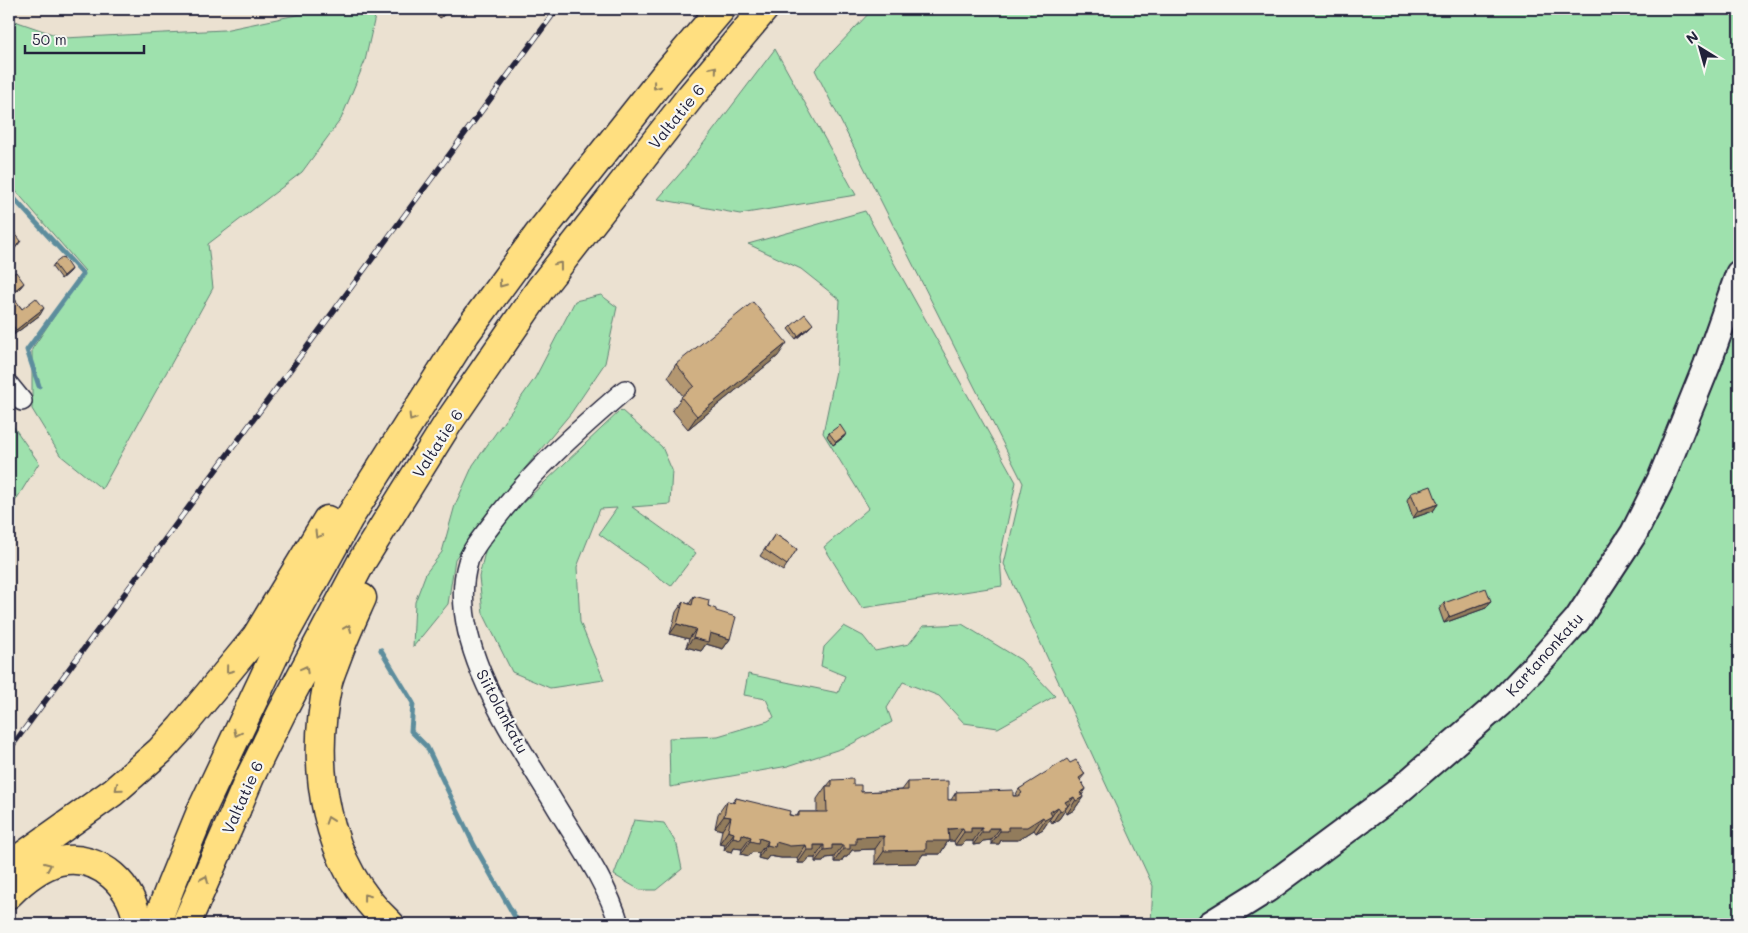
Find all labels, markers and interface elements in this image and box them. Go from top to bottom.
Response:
scale bar [25,22,144,54]
north arrow [1676,22,1726,72]
text: N [1682,26,1702,48]
text: 50 m [32,29,67,49]
one-way arrow [708,66,716,75]
street label: Valtatie 6 [643,79,709,153]
one-way arrow [653,81,662,90]
one-way arrow [553,262,561,271]
one-way arrow [500,278,508,287]
street label: Valtatie 6 [407,405,467,481]
one-way arrow [408,413,418,422]
one-way arrow [315,529,325,538]
street label: Kartanonkatu [1501,608,1587,700]
one-way arrow [342,624,352,633]
one-way arrow [226,664,234,673]
one-way arrow [299,665,309,674]
street label: Siitolankatu [472,665,534,757]
one-way arrow [232,728,243,737]
street label: Valtatie 6 [217,757,267,837]
one-way arrow [115,783,124,791]
one-way arrow [325,817,335,825]
one-way arrow [43,862,52,873]
one-way arrow [198,875,209,884]
one-way arrow [364,894,372,903]

